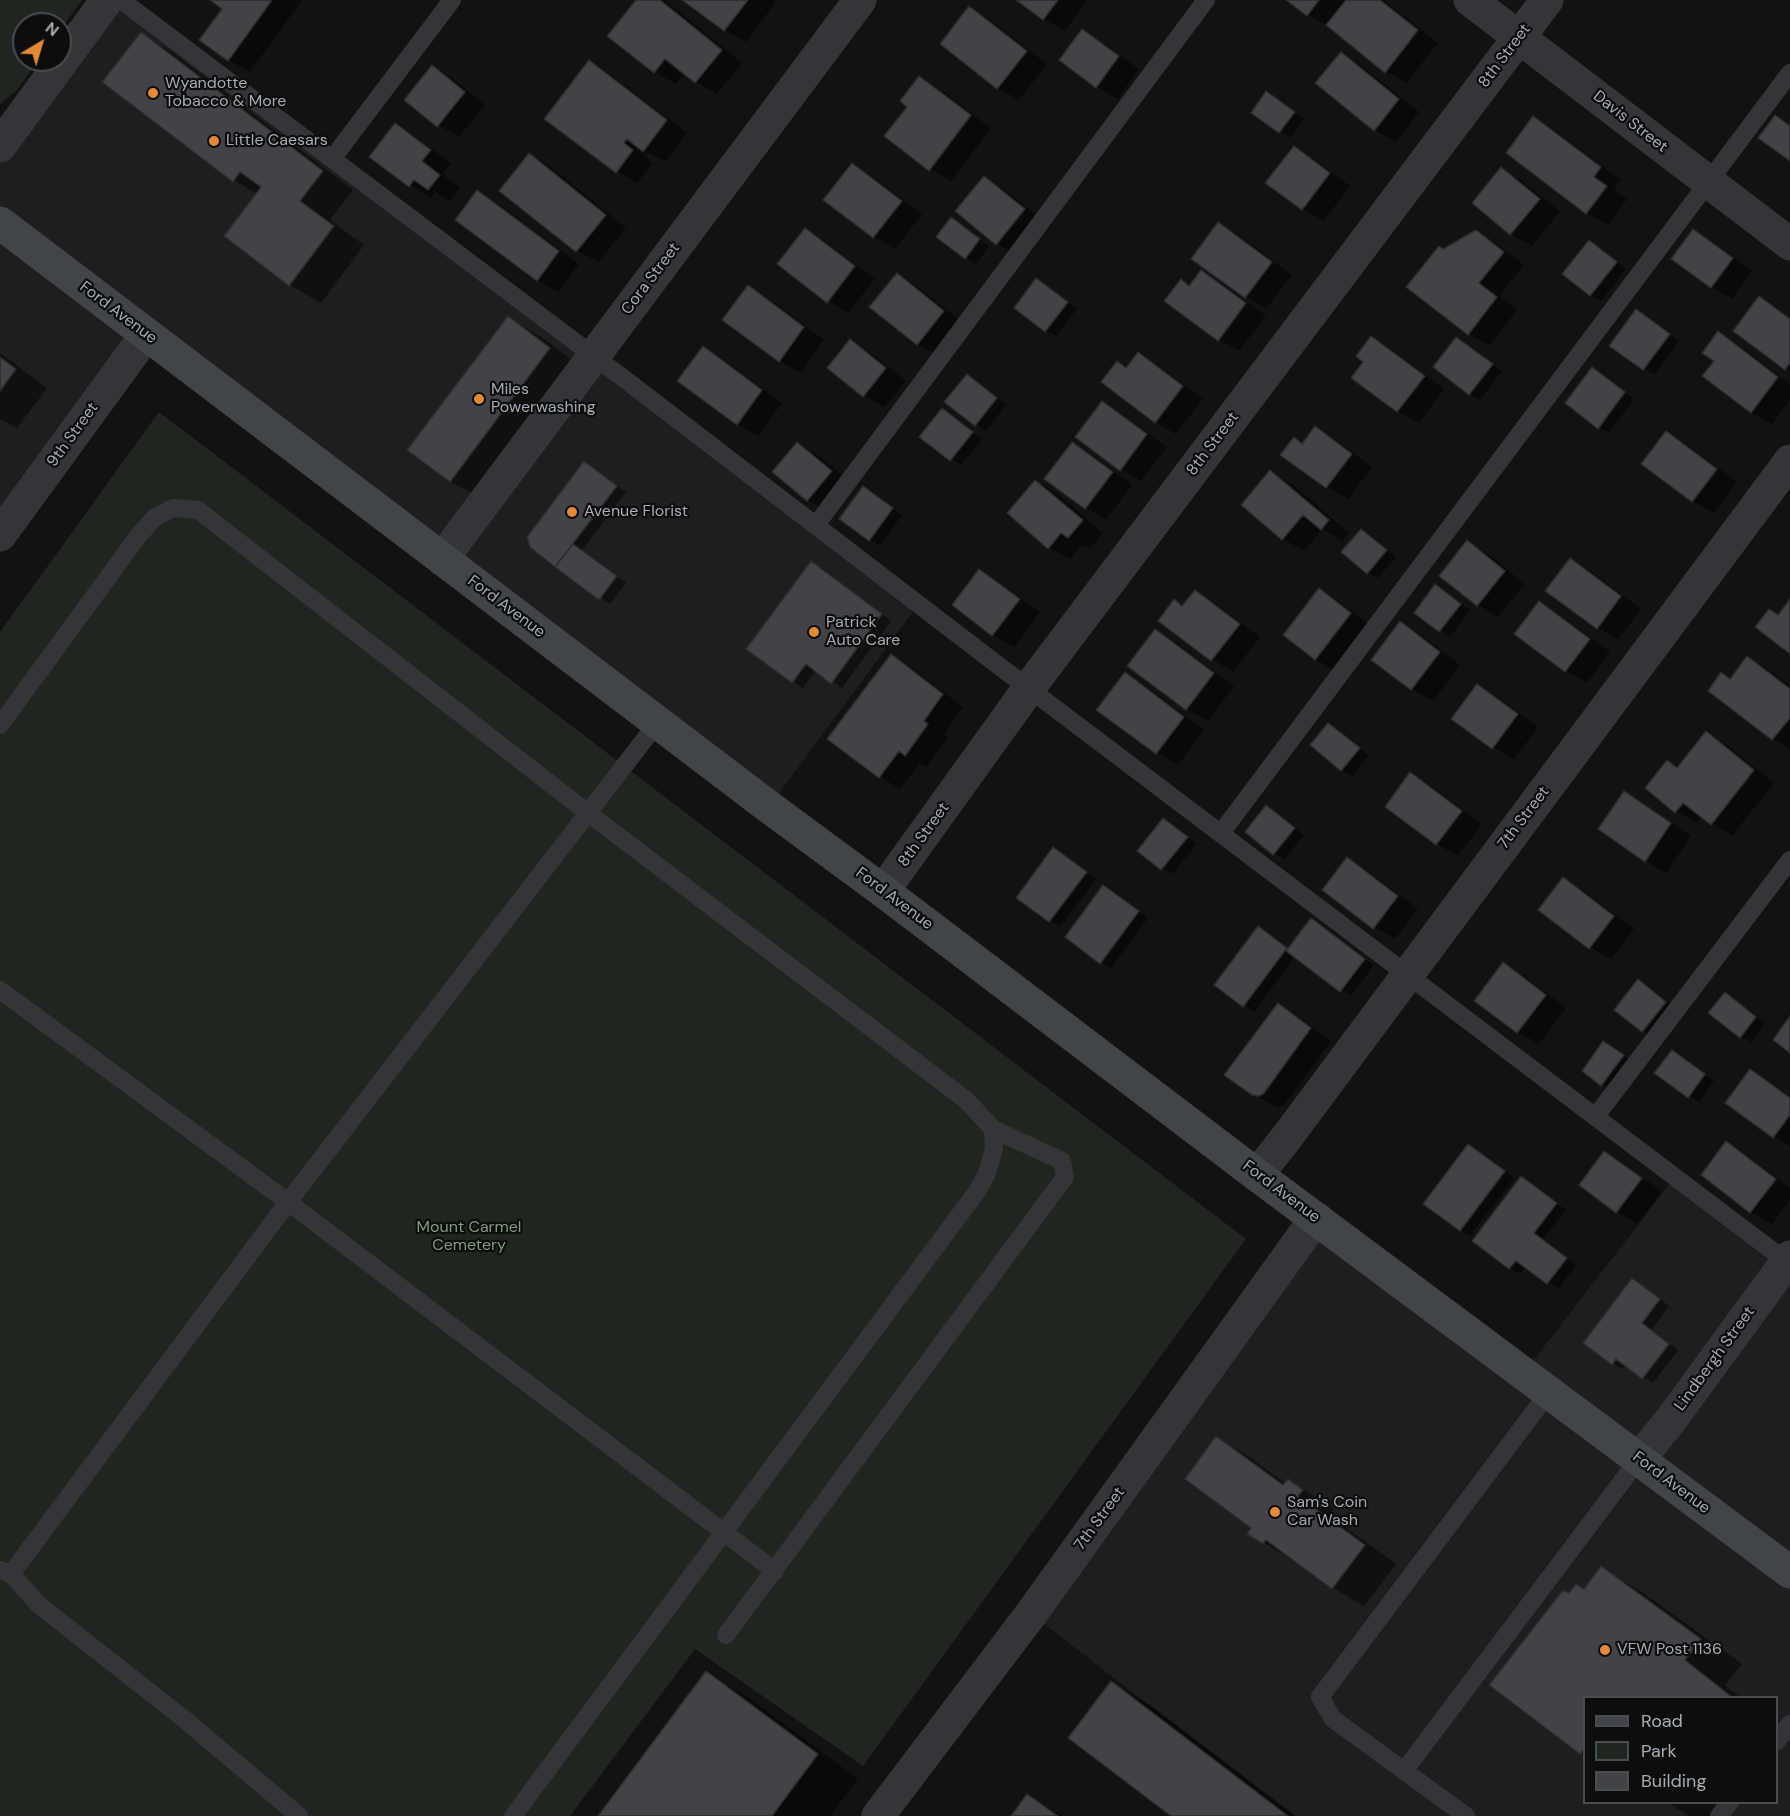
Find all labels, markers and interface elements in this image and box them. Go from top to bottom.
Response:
north arrow [12,12,72,72]
text: N [41,17,63,41]
street label: 8th Street [1475,20,1535,92]
place label: Wyandotte Tobacco & More [165,74,286,112]
marker: Wyandotte Tobacco & More [146,86,160,100]
street label: Davis Street [1589,87,1671,157]
place label: Little Caesars [226,131,328,151]
marker: Little Caesars [207,134,221,148]
street label: Cora Street [618,239,684,319]
street label: Ford Avenue [75,278,161,348]
place label: Miles Powerwashing [491,380,596,418]
marker: Miles Powerwashing [472,392,486,406]
street label: 9th Street [43,399,103,471]
street label: 8th Street [1183,408,1243,480]
place label: Avenue Florist [584,502,688,522]
marker: Avenue Florist [565,505,579,519]
street label: Ford Avenue [463,572,549,642]
place label: Patrick Auto Care [826,613,900,651]
marker: Patrick Auto Care [807,625,821,639]
street label: 7th Street [1494,783,1554,853]
street label: 8th Street [894,799,954,871]
street label: Ford Avenue [851,864,937,934]
street label: Ford Avenue [1238,1157,1324,1227]
park label: Mount Carmel Cemetery [417,1218,521,1256]
street label: Lindbergh Street [1671,1303,1759,1415]
street label: Ford Avenue [1628,1448,1714,1518]
street label: 7th Street [1071,1484,1129,1554]
place label: Sam's Coin Car Wash [1287,1493,1367,1531]
marker: Sam's Coin Car Wash [1268,1505,1282,1519]
place label: VFW Post 1136 [1617,1640,1722,1660]
marker: VFW Post 1136 [1598,1643,1612,1657]
legend [1583,1696,1778,1804]
text: Road [1641,1709,1683,1733]
text: Park [1641,1739,1677,1763]
text: Building [1641,1769,1706,1793]

